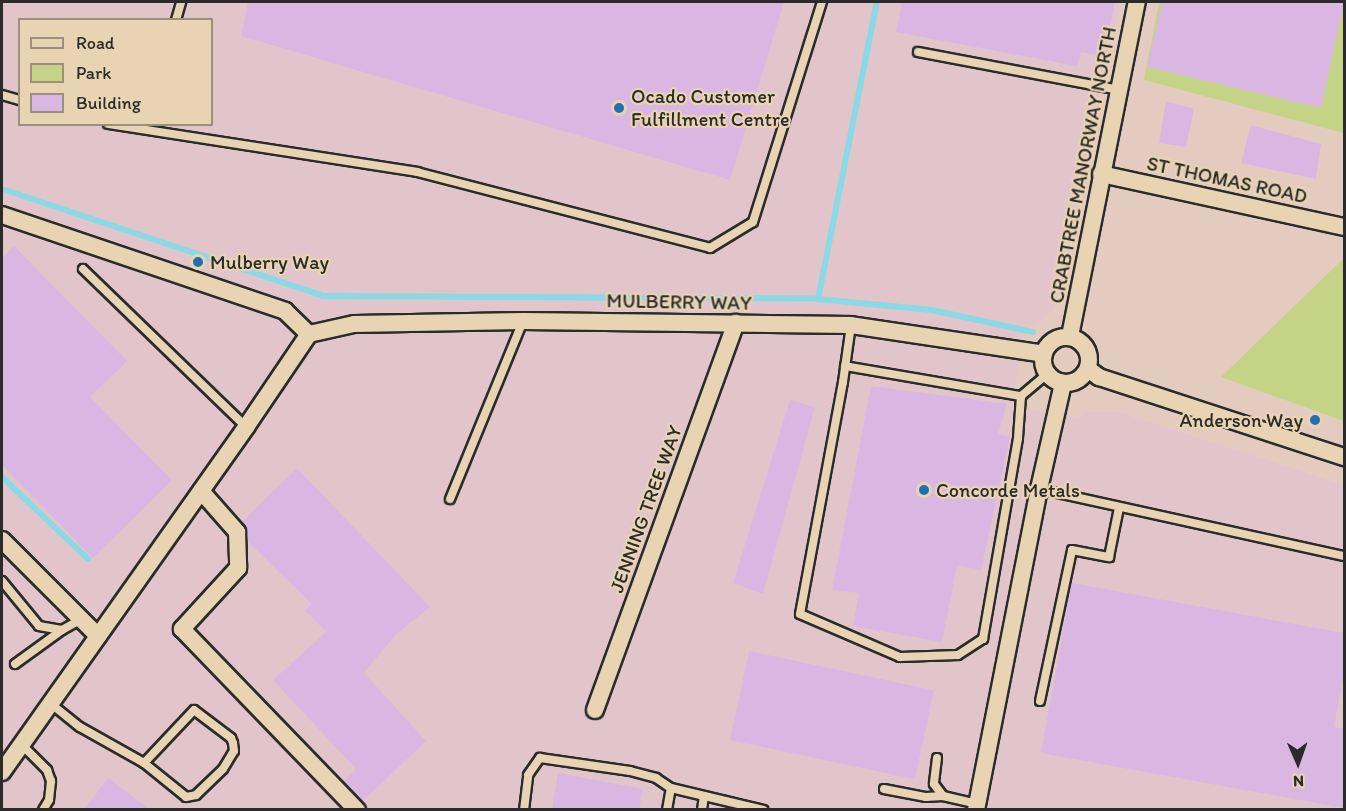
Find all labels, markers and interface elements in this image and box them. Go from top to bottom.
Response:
legend [18,18,213,126]
street label: CRABTREE MANORWAY NORTH [1044,25,1122,305]
text: Road [76,32,115,54]
text: Park [76,62,111,84]
place label: Ocado Customer Fulfillment Centre [631,84,789,131]
text: Building [76,92,141,114]
marker: Ocado Customer Fulfillment Centre [612,101,626,115]
street label: ST THOMAS ROAD [1145,151,1309,209]
place label: Mulberry Way [210,250,328,274]
marker: Mulberry Way [191,255,205,269]
street label: MULBERRY WAY [606,289,752,315]
place label: Anderson Way [1181,408,1303,432]
marker: Anderson Way [1308,413,1322,427]
street label: JENNING TREE WAY [605,422,687,596]
place label: Concorde Metals [936,478,1080,502]
marker: Concorde Metals [917,483,931,497]
north arrow [1268,733,1328,793]
text: N [1293,772,1304,791]

